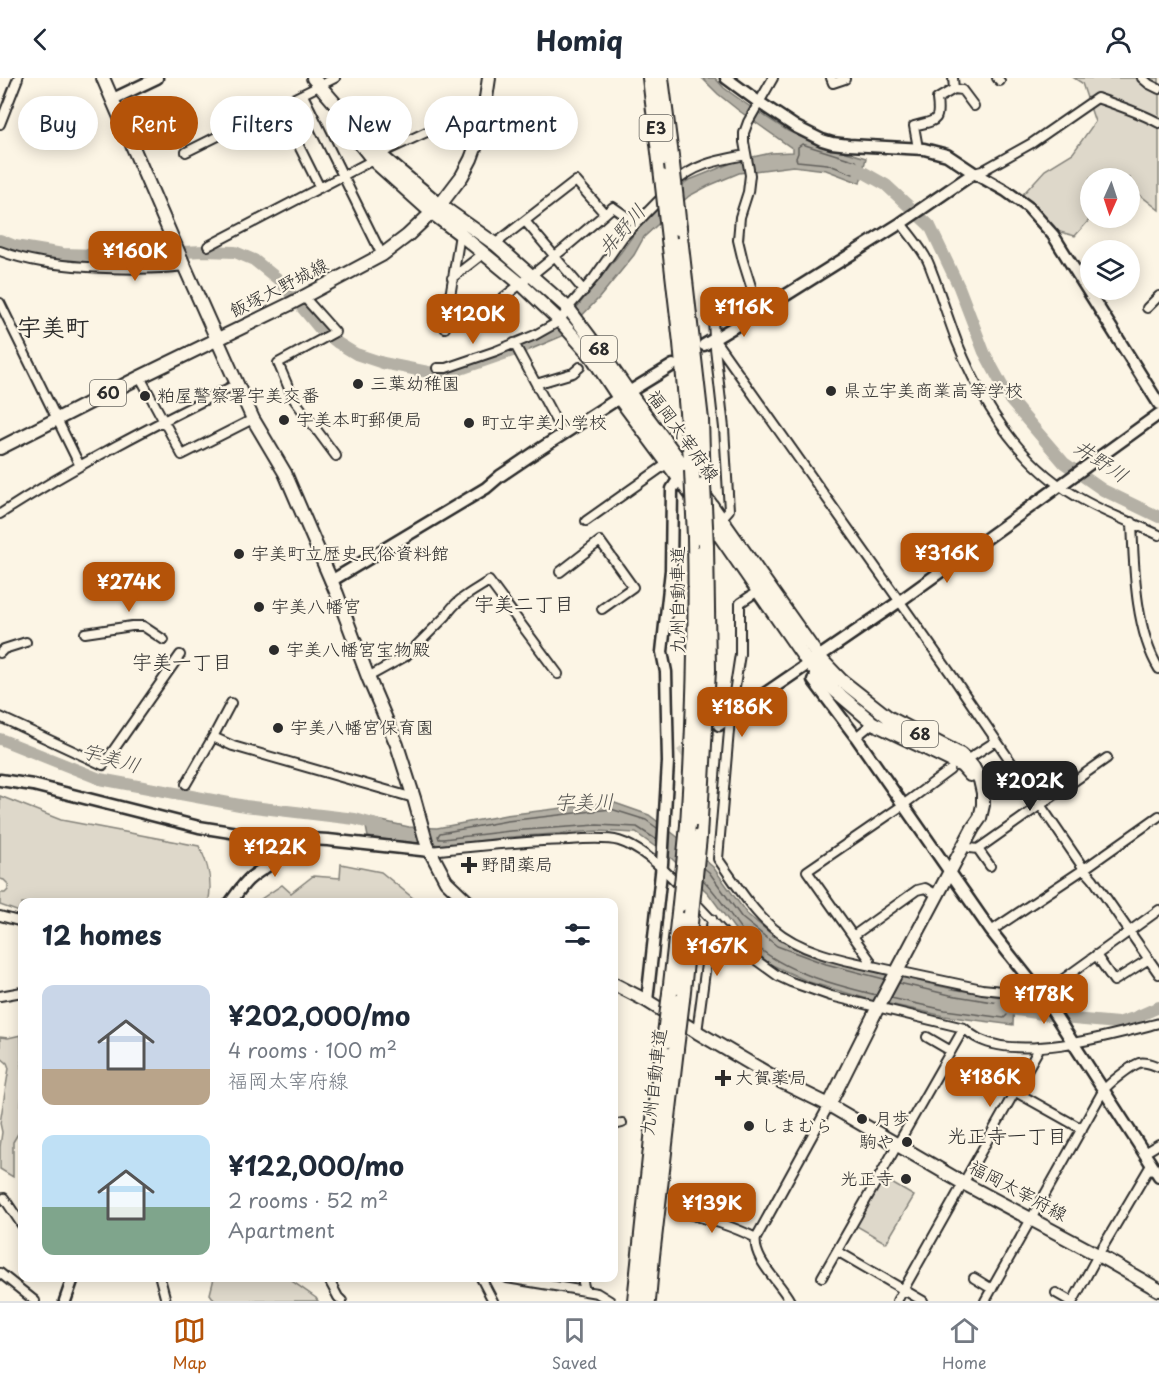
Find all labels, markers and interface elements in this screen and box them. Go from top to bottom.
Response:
text: Homiq [536,19,623,60]
icon: back [24,23,57,56]
icon: person [1102,23,1135,56]
chip: Buy [18,96,98,150]
chip: Rent [110,96,198,150]
chip: Filters [210,96,314,150]
chip: New [326,96,412,150]
chip: Apartment [424,96,578,150]
road number: E3 [640,115,672,141]
north arrow [1080,168,1140,228]
map controls [1080,168,1140,300]
water label: 井野川 [590,197,652,262]
pin: ¥160K [93,231,177,282]
text: ¥160K [102,235,168,265]
button: layers [1080,240,1140,300]
street label: 飯塚大野城線 [224,250,333,323]
pin: ¥116K [702,287,786,338]
text: ¥116K [714,291,774,321]
pin: ¥120K [431,294,515,345]
text: ¥120K [441,298,505,328]
district label: 宇美町 [17,308,89,344]
road number: 68 [581,336,617,362]
place label: 三葉幼稚園 [370,369,460,396]
place label: 県立宇美商業高等学校 [843,376,1023,403]
marker: 三葉幼稚園 [351,377,365,391]
road number: 60 [90,380,126,406]
place label: 粕屋警察署宇美交番 [157,381,319,408]
street label: 福岡太宰府線 [642,383,727,487]
marker: 県立宇美商業高等学校 [824,384,838,398]
marker: 粕屋警察署宇美交番 [138,389,152,403]
place label: 宇美本町郵便局 [296,405,422,432]
place label: 町立宇美小学校 [481,408,607,435]
marker: 宇美本町郵便局 [277,413,291,427]
marker: 町立宇美小学校 [462,416,476,430]
water label: 井野川 [1068,431,1135,489]
pin: ¥316K [905,533,989,584]
text: ¥316K [915,537,979,567]
place label: 宇美町立歴史民俗資料館 [251,539,449,566]
street label: 九州自動車道 [663,546,690,654]
marker: 宇美町立歴史民俗資料館 [232,547,246,561]
pin: ¥274K [87,562,171,613]
text: ¥274K [97,566,161,596]
district label: 宇美二丁目 [474,588,574,618]
place label: 宇美八幡宮 [271,592,361,619]
marker: 宇美八幡宮 [252,600,266,614]
place label: 宇美八幡宮宝物殿 [286,635,430,662]
marker: 宇美八幡宮宝物殿 [267,643,281,657]
district label: 宇美一丁目 [132,646,232,676]
pin: ¥186K [700,687,784,738]
text: ¥186K [711,691,773,721]
place label: 宇美八幡宮保育園 [290,713,434,740]
marker: 宇美八幡宮保育園 [271,721,285,735]
road number: 68 [902,721,938,747]
water label: 宇美川 [78,734,144,780]
pin: ¥202K [988,761,1072,812]
text: ¥202K [996,765,1064,795]
water label: 宇美川 [554,785,614,817]
pin: ¥122K [233,827,317,878]
text: ¥122K [243,831,307,861]
place label: 野間薬局 [481,850,553,877]
marker: 野間薬局 [462,858,476,872]
text: 12 homes [42,915,162,954]
icon: filters [561,918,594,951]
pin: ¥167K [675,926,759,977]
text: ¥167K [686,930,748,960]
pin: ¥178K [1002,974,1086,1025]
text: ¥178K [1014,978,1074,1008]
text: ¥202,000/mo [228,996,410,1035]
icon: home [90,1009,162,1081]
street label: 九州自動車道 [633,1027,672,1137]
text: 4 rooms · 100 m² [228,1035,397,1065]
pin: ¥186K [948,1057,1032,1108]
text: ¥186K [959,1061,1021,1091]
place label: 大賀薬局 [735,1063,807,1090]
text: 福岡太宰府線 [228,1065,348,1095]
marker: 大賀薬局 [716,1071,730,1085]
place label: 月歩 [874,1104,910,1131]
place label: しまむら [761,1111,833,1138]
marker: 月歩 [855,1112,869,1126]
marker: しまむら [742,1119,756,1133]
district label: 光正寺一丁目 [947,1120,1067,1150]
place label: 駒や [859,1127,895,1154]
marker: 駒や [900,1135,914,1149]
text: ¥122,000/mo [228,1146,404,1185]
street label: 福岡太宰府線 [965,1152,1073,1227]
icon: home [90,1159,162,1231]
place label: 光正寺 [840,1164,894,1191]
marker: 光正寺 [899,1172,913,1186]
pin: ¥139K [670,1183,754,1234]
text: 2 rooms · 52 m² [228,1185,388,1215]
text: ¥139K [682,1187,742,1217]
text: Apartment [228,1215,335,1245]
tab: Map [172,1314,207,1374]
tab: Saved [552,1314,597,1374]
tab: Home [942,1314,987,1374]

